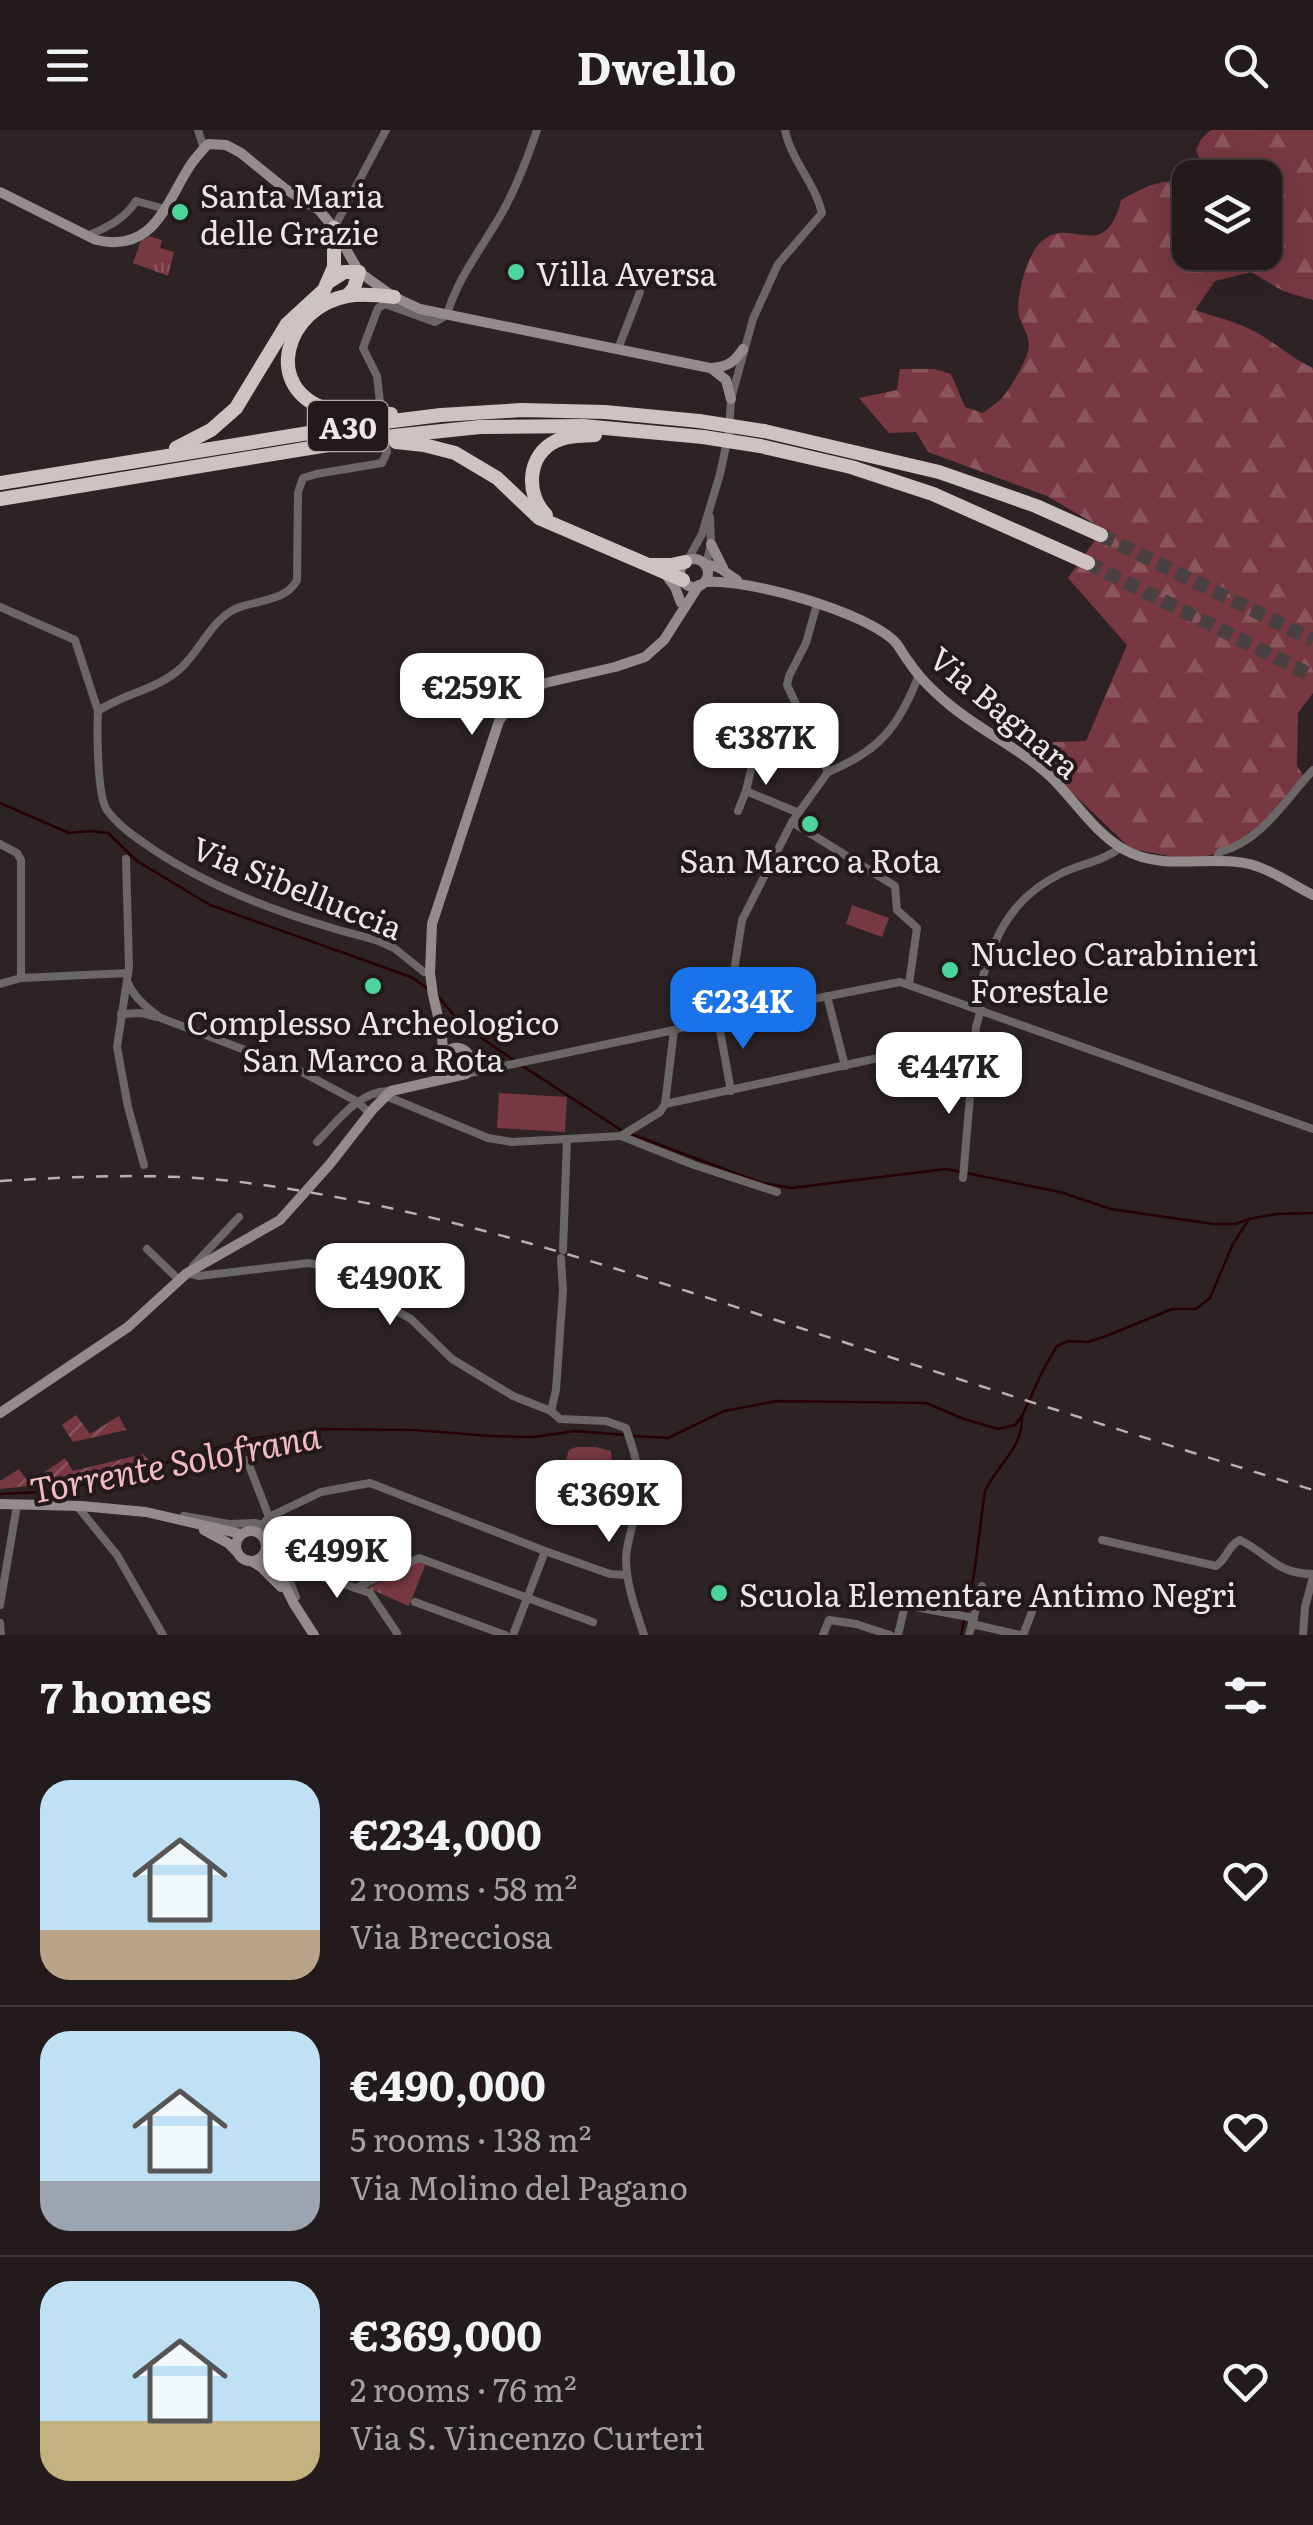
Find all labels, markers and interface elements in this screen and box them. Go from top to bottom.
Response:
text: Dwello [576,32,737,99]
icon: menu [40,38,95,93]
icon: search [1218,38,1273,93]
map controls [1172,160,1282,270]
button: layers [1172,160,1282,270]
place label: Santa Maria delle Grazie [200,170,384,255]
marker: Santa Maria delle Grazie [169,201,191,223]
place label: Villa Aversa [536,248,718,296]
marker: Villa Aversa [505,261,527,283]
road number: A30 [308,401,388,451]
street label: Via Bagnara [920,633,1093,789]
pin: €259K [402,653,542,738]
text: €259K [422,661,522,709]
pin: €387K [696,703,836,788]
text: €387K [716,711,816,759]
marker: San Marco a Rota [799,813,821,835]
street label: Via Sibelluccia [186,822,411,950]
place label: San Marco a Rota [679,835,941,883]
place label: Nucleo Carabinieri Forestale [970,928,1258,1013]
marker: Nucleo Carabinieri Forestale [939,959,961,981]
pin: €234K [673,967,813,1052]
marker: Complesso Archeologico San Marco a Rota [362,975,384,997]
text: €234K [692,975,794,1023]
place label: Complesso Archeologico San Marco a Rota [187,997,559,1082]
pin: €447K [879,1032,1019,1117]
text: €447K [898,1040,1000,1088]
pin: €490K [320,1243,460,1328]
text: €490K [338,1251,442,1299]
water label: Torrente Solofrana [25,1407,325,1515]
pin: €369K [539,1460,679,1545]
text: €369K [558,1468,660,1516]
pin: €499K [267,1516,407,1601]
text: €499K [285,1524,389,1572]
place label: Scuola Elementare Antimo Negri [739,1569,1237,1617]
marker: Scuola Elementare Antimo Negri [708,1582,730,1604]
text: 7 homes [40,1664,212,1726]
icon: filters [1218,1668,1273,1723]
text: €234,000 [350,1801,542,1863]
icon: home [120,1820,240,1940]
icon: heart [1218,1853,1273,1908]
text: 2 rooms · 58 m² [350,1863,577,1911]
text: Via Brecciosa [350,1911,552,1959]
text: €490,000 [350,2052,546,2114]
icon: home [120,2071,240,2191]
icon: heart [1218,2104,1273,2159]
text: 5 rooms · 138 m² [350,2114,591,2162]
text: Via Molino del Pagano [350,2162,688,2210]
text: €369,000 [350,2302,542,2364]
icon: home [120,2321,240,2441]
icon: heart [1218,2354,1273,2409]
text: 2 rooms · 76 m² [350,2364,577,2412]
text: Via S. Vincenzo Curteri [350,2412,705,2460]

